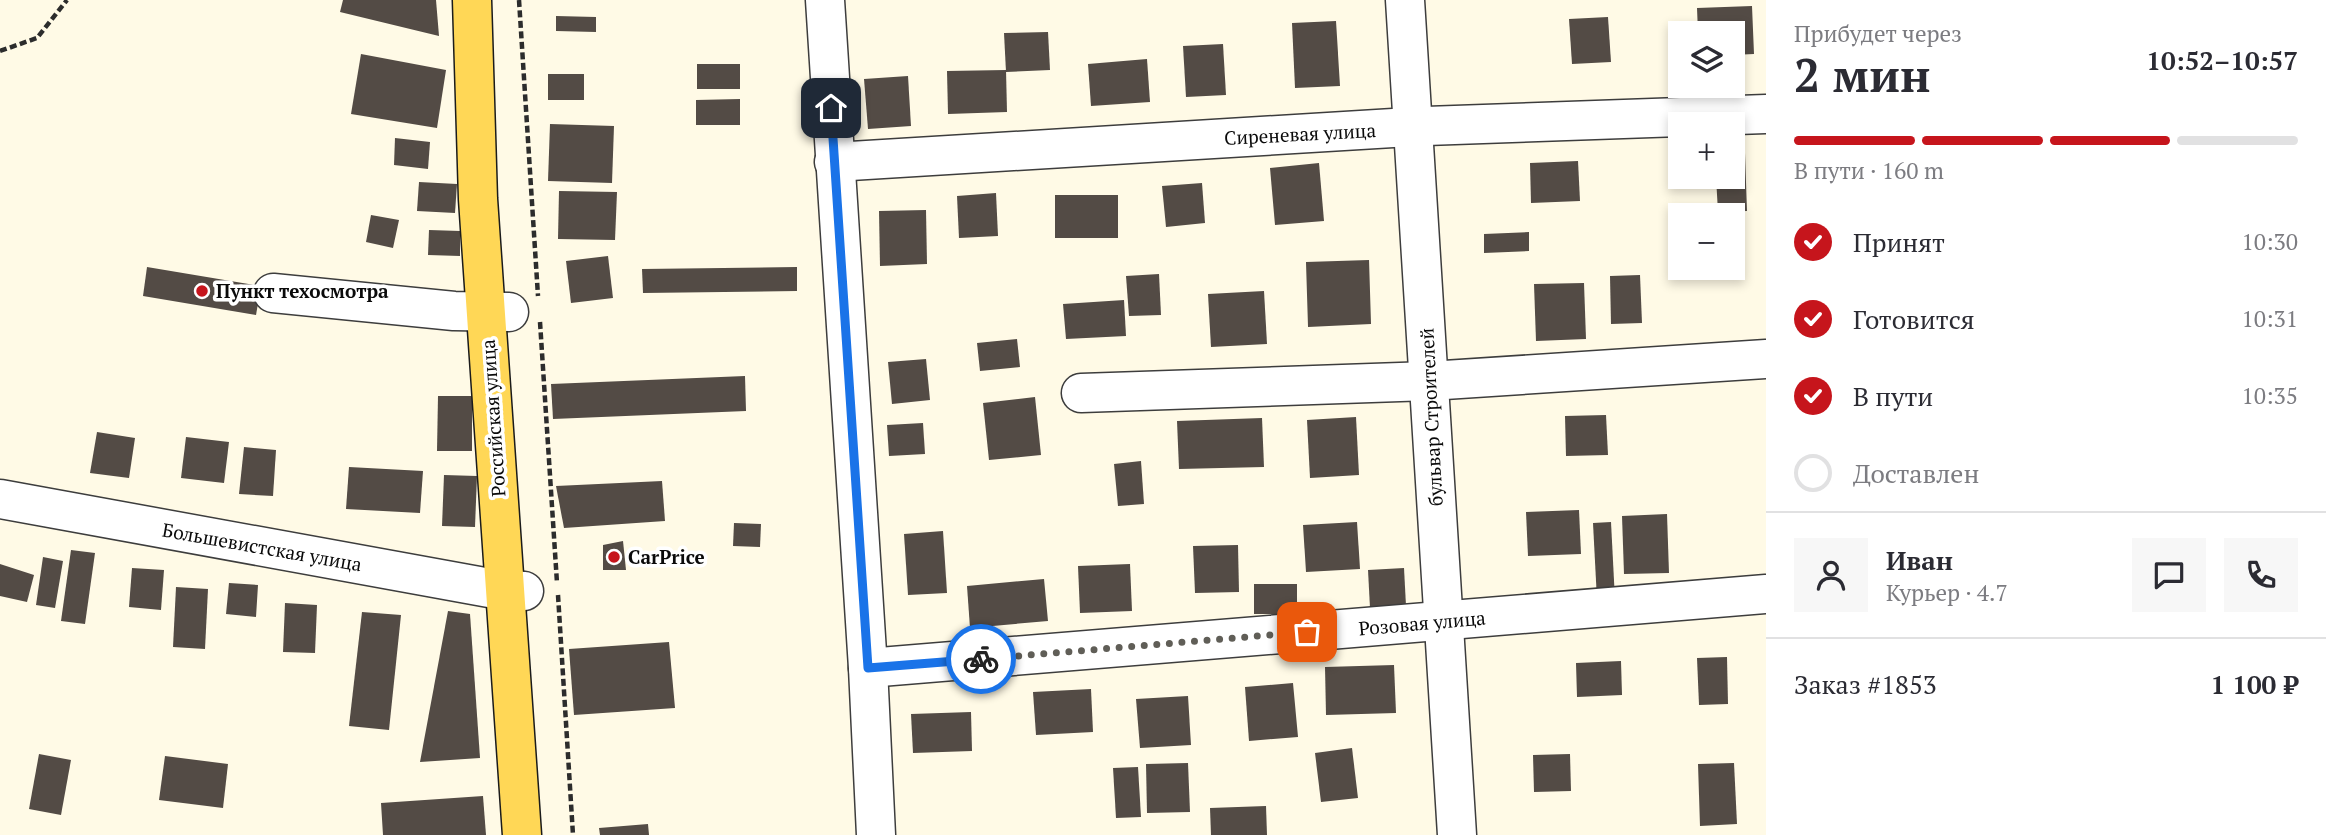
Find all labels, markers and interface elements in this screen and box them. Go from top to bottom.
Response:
text: Прибудет через [1794,18,1962,49]
map controls [1668,21,1745,280]
button: layers [1668,21,1745,98]
text: 10:52–10:57 [2146,43,2298,77]
text: 2 мин [1794,44,1931,105]
pin [801,78,861,138]
icon: home [812,89,850,127]
button: + [1668,112,1745,189]
street label: Сиреневая улица [1223,117,1377,150]
text: В пути · 160 m [1794,155,1944,186]
button: − [1668,203,1745,280]
icon: check [1794,223,1832,261]
text: Принят [1853,225,1945,259]
text: 10:30 [2241,226,2298,257]
place label: Пункт техосмотра [216,278,389,303]
marker: Пункт техосмотра [194,283,210,299]
icon: check [1794,300,1832,338]
text: Готовится [1853,302,1975,336]
text: 10:31 [2241,303,2298,334]
street label: бульвар Строителей [1413,327,1448,507]
street label: Российская улица [475,338,510,498]
icon: check [1794,377,1832,415]
text: В пути [1853,379,1933,413]
text: 10:35 [2241,380,2298,411]
text: Доставлен [1853,456,1979,490]
street label: Большевистская улица [160,517,364,576]
button: person [1794,538,1868,612]
button: chat [2132,538,2206,612]
button: phone [2224,538,2298,612]
text: Иван [1886,543,1953,577]
place label: CarPrice [628,544,705,569]
marker: CarPrice [606,549,622,565]
text: Курьер · 4.7 [1886,577,2008,608]
pin [1277,602,1337,662]
street label: Розовая улица [1357,604,1487,641]
icon: bag [1288,613,1326,651]
courier [946,624,1016,694]
icon: bike [962,640,1000,678]
text: Заказ #1853 [1794,667,1937,701]
text: 1 100 ₽ [2211,667,2298,701]

